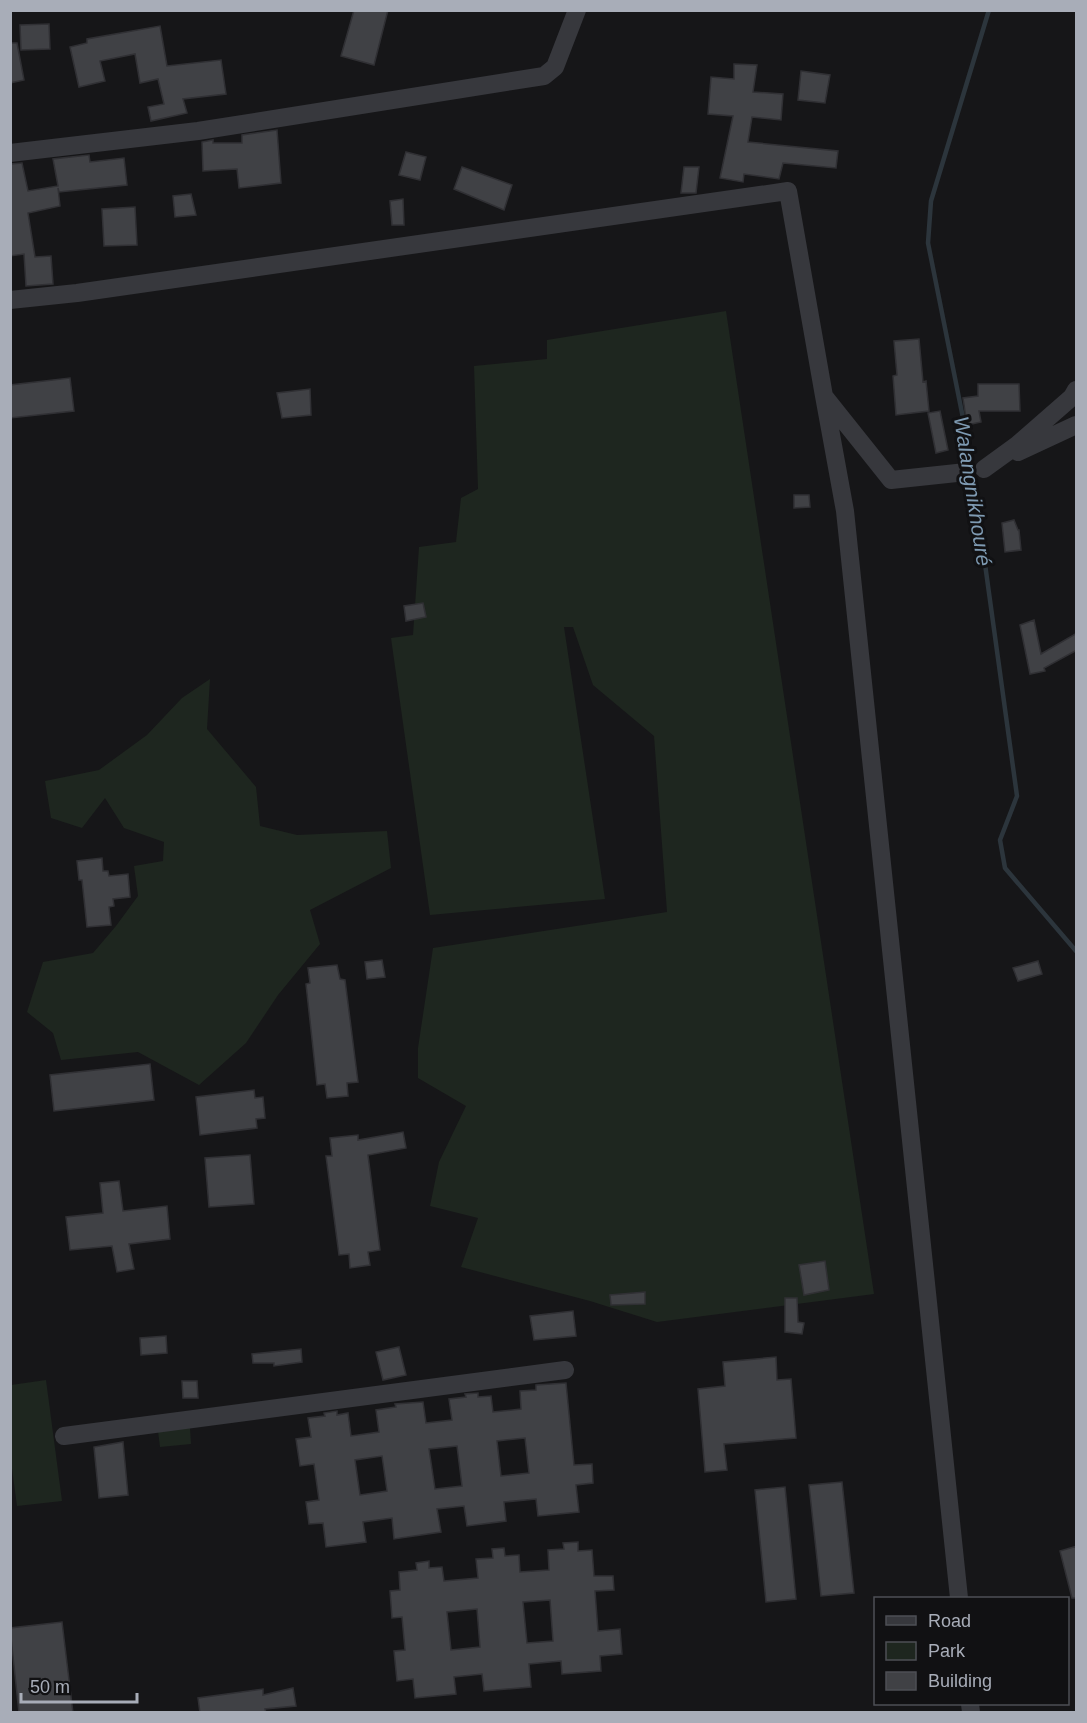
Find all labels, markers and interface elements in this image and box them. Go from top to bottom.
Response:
water label: Walangnikhouré [950,414,996,568]
legend [874,1597,1069,1705]
text: Road [928,1611,971,1631]
text: Park [928,1641,966,1661]
scale bar [21,1666,136,1704]
text: Building [928,1671,992,1691]
text: 50 m [30,1677,70,1697]

